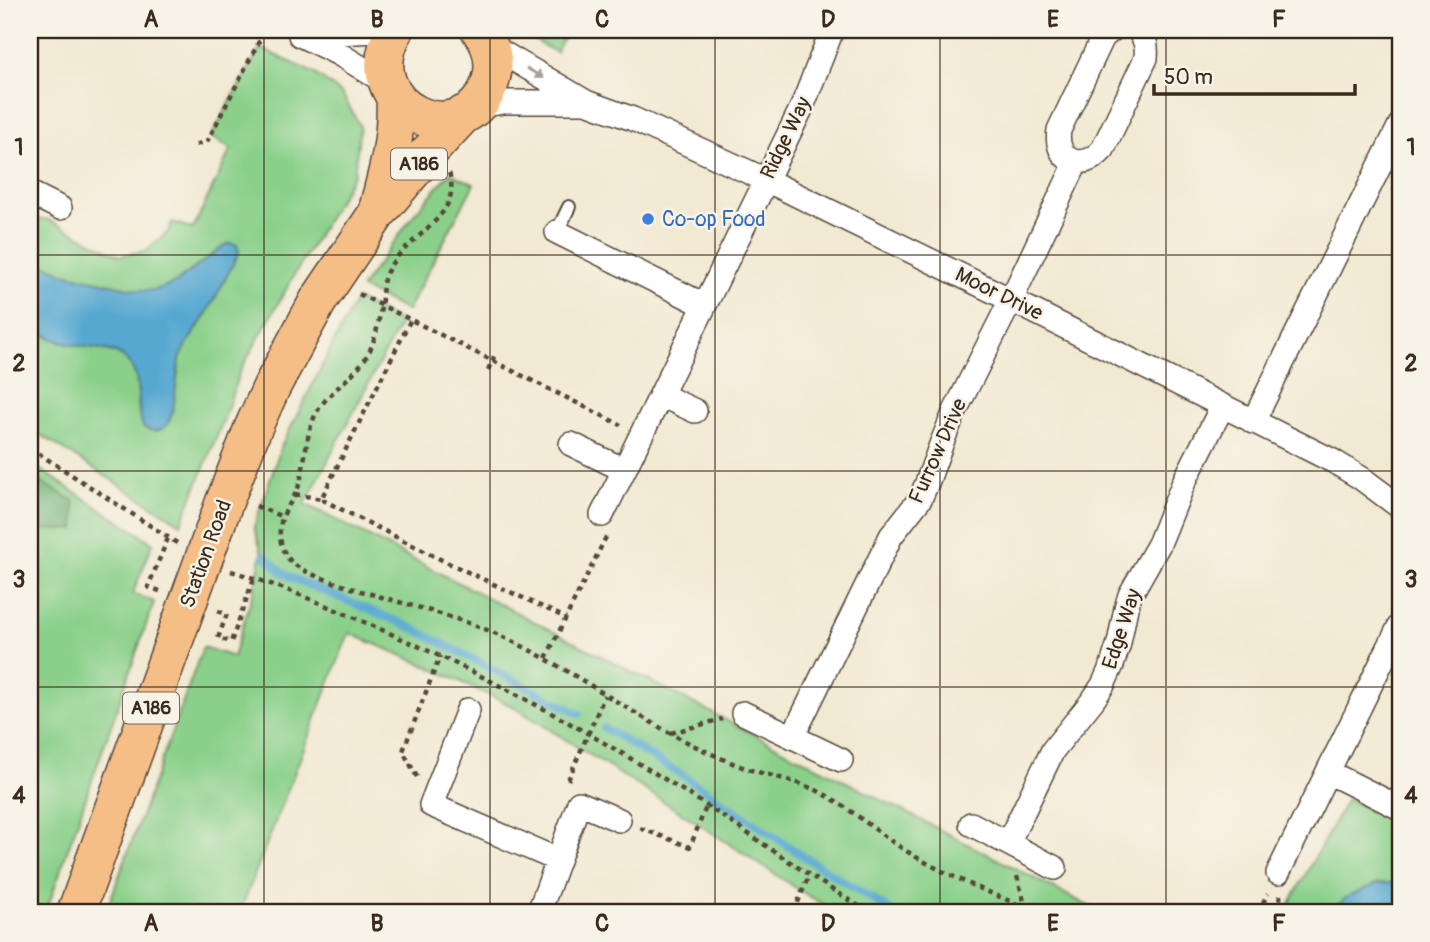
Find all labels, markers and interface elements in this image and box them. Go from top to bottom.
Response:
text: A [144,5,159,34]
text: B [370,5,384,34]
text: C [595,5,609,34]
text: D [821,5,835,34]
text: E [1047,5,1059,34]
text: F [1272,5,1286,34]
scale bar [1154,52,1355,96]
text: 50 m [1164,64,1213,91]
one-way arrow [526,66,545,79]
street label: Ridge Way [755,92,817,184]
text: 1 [15,133,24,162]
text: 1 [1407,133,1416,162]
road number: A186 [391,148,447,180]
place label: Co-op Food [662,206,766,233]
marker: Co-op Food [640,211,656,227]
street label: Moor Drive [951,261,1048,327]
text: 2 [13,349,26,378]
text: 2 [1405,349,1418,378]
street label: Furrow Drive [903,394,973,508]
street label: Station Road [174,496,238,612]
text: 3 [13,565,25,594]
text: 3 [1405,565,1417,594]
street label: Edge Way [1096,585,1148,673]
road number: A186 [123,692,179,723]
text: 4 [12,781,26,810]
text: 4 [1404,781,1418,810]
text: A [144,909,159,938]
text: B [370,909,384,938]
text: C [595,909,609,938]
text: D [821,909,835,938]
text: E [1047,909,1059,938]
text: F [1272,909,1286,938]

